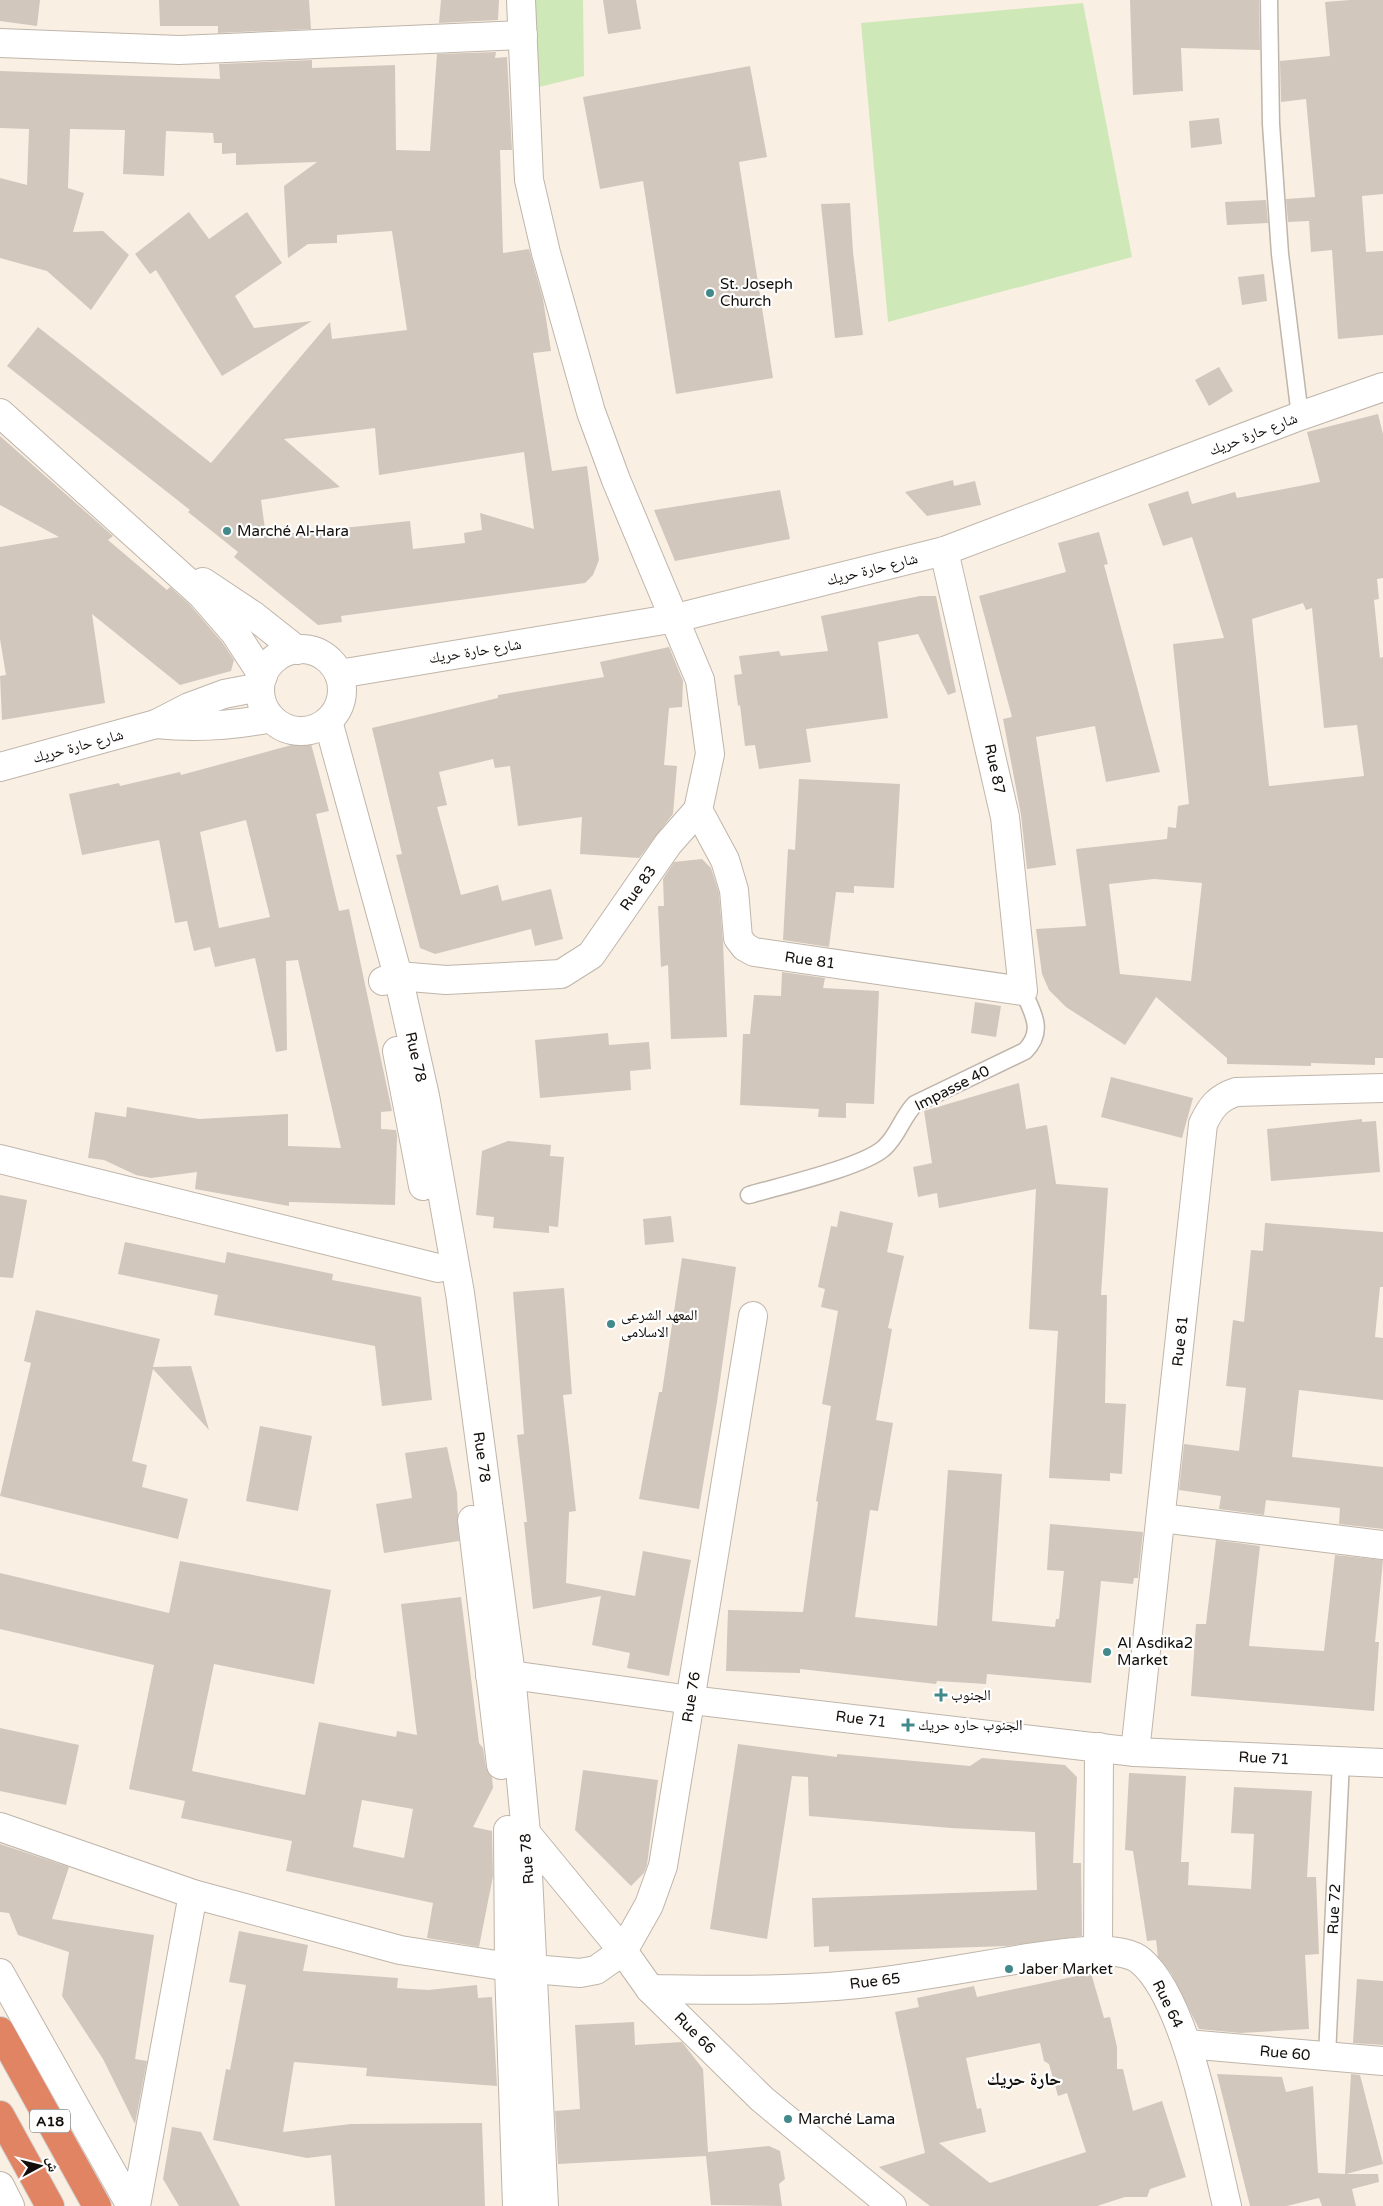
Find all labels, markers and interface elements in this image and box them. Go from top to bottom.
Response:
place label: St. Joseph Church [720,275,793,310]
marker: St. Joseph Church [704,287,716,299]
street label: شارع حارة حريك [1206,409,1300,460]
place label: Marché Al-Hara [237,522,349,540]
marker: Marché Al-Hara [221,525,233,537]
street label: شارع حارة حريك [825,549,920,590]
street label: شارع حارة حريك [427,635,523,668]
street label: شارع حارة حريك [31,725,126,768]
street label: Rue 87 [981,742,1009,796]
street label: Rue 83 [616,862,660,914]
street label: Rue 81 [783,948,837,972]
street label: Rue 78 [401,1030,431,1084]
street label: Impasse 40 [912,1061,992,1115]
place label: المعهد الشرعى الاسلامى [621,1306,698,1342]
street label: Rue 81 [1168,1315,1192,1367]
marker: المعهد الشرعى الاسلامى [605,1318,617,1330]
street label: Rue 78 [470,1430,494,1484]
place label: Al Asdika2 Market [1117,1634,1193,1669]
marker: Al Asdika2 Market [1101,1646,1113,1658]
street label: Rue 76 [678,1670,704,1724]
place label: الجنوب [951,1686,991,1704]
marker: الجنوب [935,1689,947,1701]
street label: Rue 71 [835,1707,887,1731]
place label: الجنوب حاره حريك [918,1716,1023,1734]
marker: الجنوب حاره حريك [902,1719,914,1731]
street label: Rue 71 [1238,1748,1290,1768]
street label: Rue 78 [516,1833,538,1885]
street label: Rue 72 [1324,1883,1344,1935]
place label: Jaber Market [1019,1960,1113,1978]
marker: Jaber Market [1003,1963,1015,1975]
street label: Rue 65 [849,1969,901,1993]
street label: Rue 64 [1149,1977,1187,2031]
street label: Rue 66 [671,2009,719,2057]
street label: Rue 60 [1259,2042,1311,2064]
district label: حارة حريك [987,2068,1061,2090]
road number: A18 [30,2110,70,2132]
place label: Marché Lama [798,2110,895,2128]
marker: Marché Lama [782,2113,794,2125]
north arrow [15,2141,65,2191]
text: ش [43,2156,62,2173]

